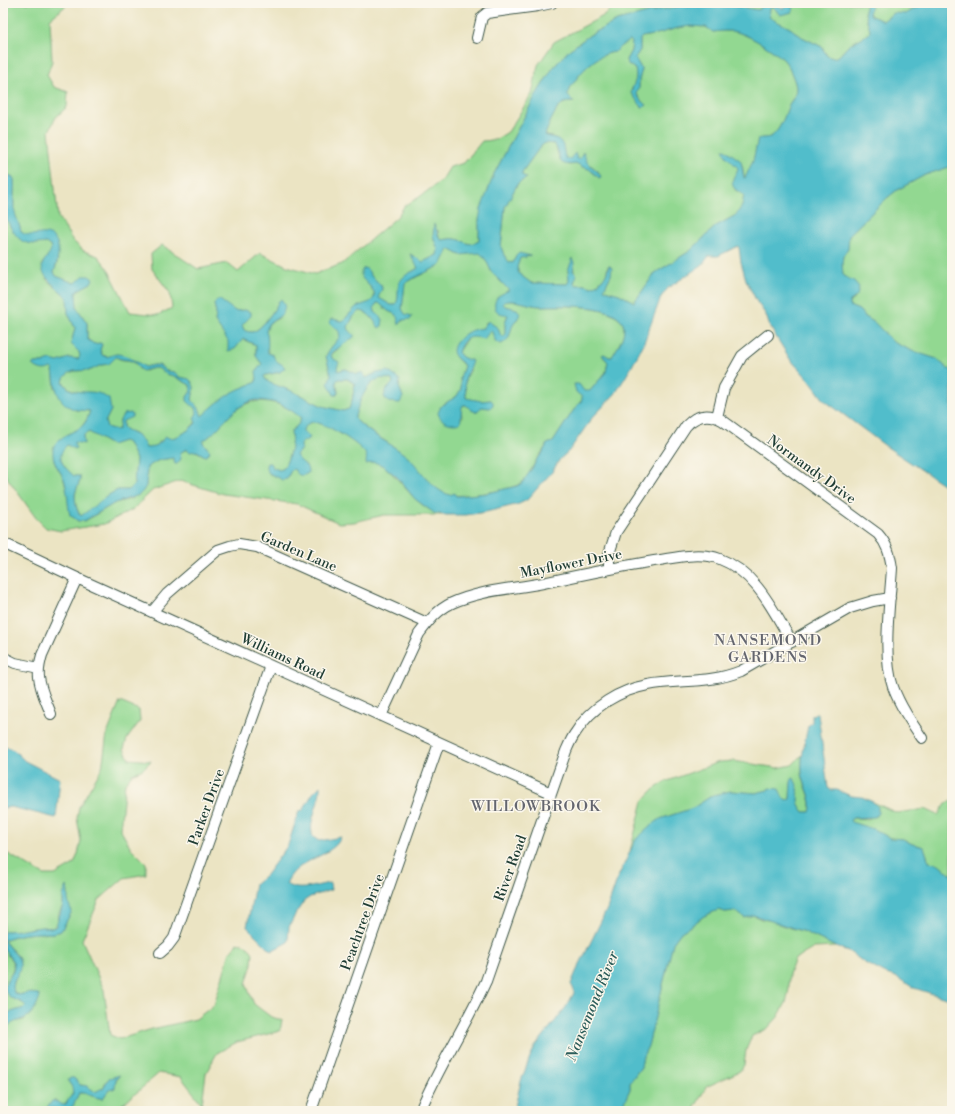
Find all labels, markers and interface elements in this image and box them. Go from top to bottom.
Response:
street label: Normandy Drive [763,431,859,508]
street label: Garden Lane [258,528,340,576]
street label: Mayflower Drive [519,545,624,583]
street label: Williams Road [237,629,327,684]
district label: NANSEMOND GARDENS [714,631,822,667]
street label: Parker Drive [185,766,229,848]
district label: WILLOWBROOK [470,797,601,816]
street label: River Road [491,833,531,904]
street label: Peachtree Drive [337,871,389,973]
water label: Nansemond River [561,948,623,1065]

